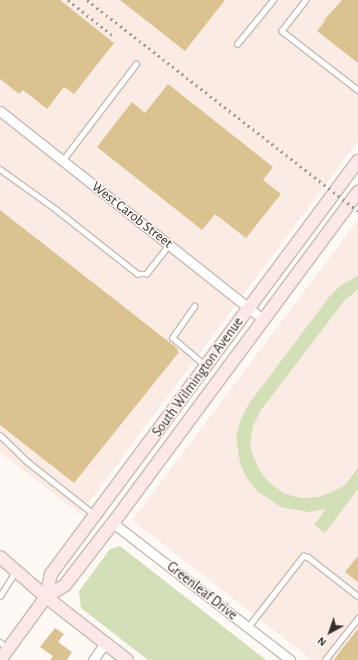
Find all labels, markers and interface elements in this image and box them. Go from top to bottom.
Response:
street label: West Carob Street [88,178,176,252]
street label: South Wilmington Avenue [149,314,247,440]
street label: Greenleaf Drive [163,558,241,624]
north arrow [310,612,350,652]
text: N [315,635,328,648]

